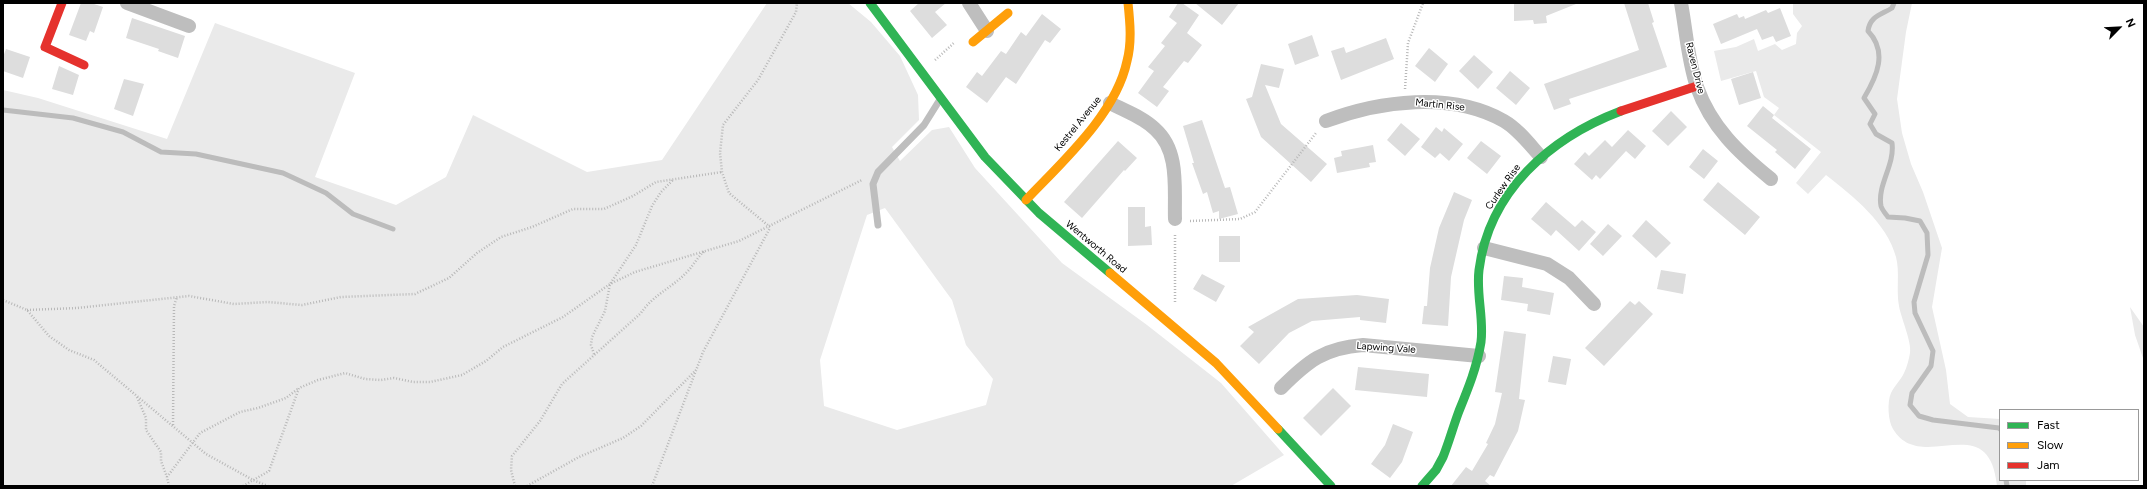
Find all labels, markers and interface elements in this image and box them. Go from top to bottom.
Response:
north arrow [2099,8,2139,48]
text: N [2123,16,2138,29]
street label: Raven Drive [1683,41,1707,95]
street label: Kestrel Avenue [1052,94,1104,154]
street label: Martin Rise [1415,96,1465,114]
street label: Curlew Rise [1483,162,1523,212]
street label: Wentworth Road [1063,218,1129,276]
street label: Lapwing Vale [1356,340,1416,356]
legend [1999,409,2139,481]
text: Fast [2037,418,2060,432]
text: Slow [2037,438,2063,452]
text: Jam [2037,458,2060,472]

